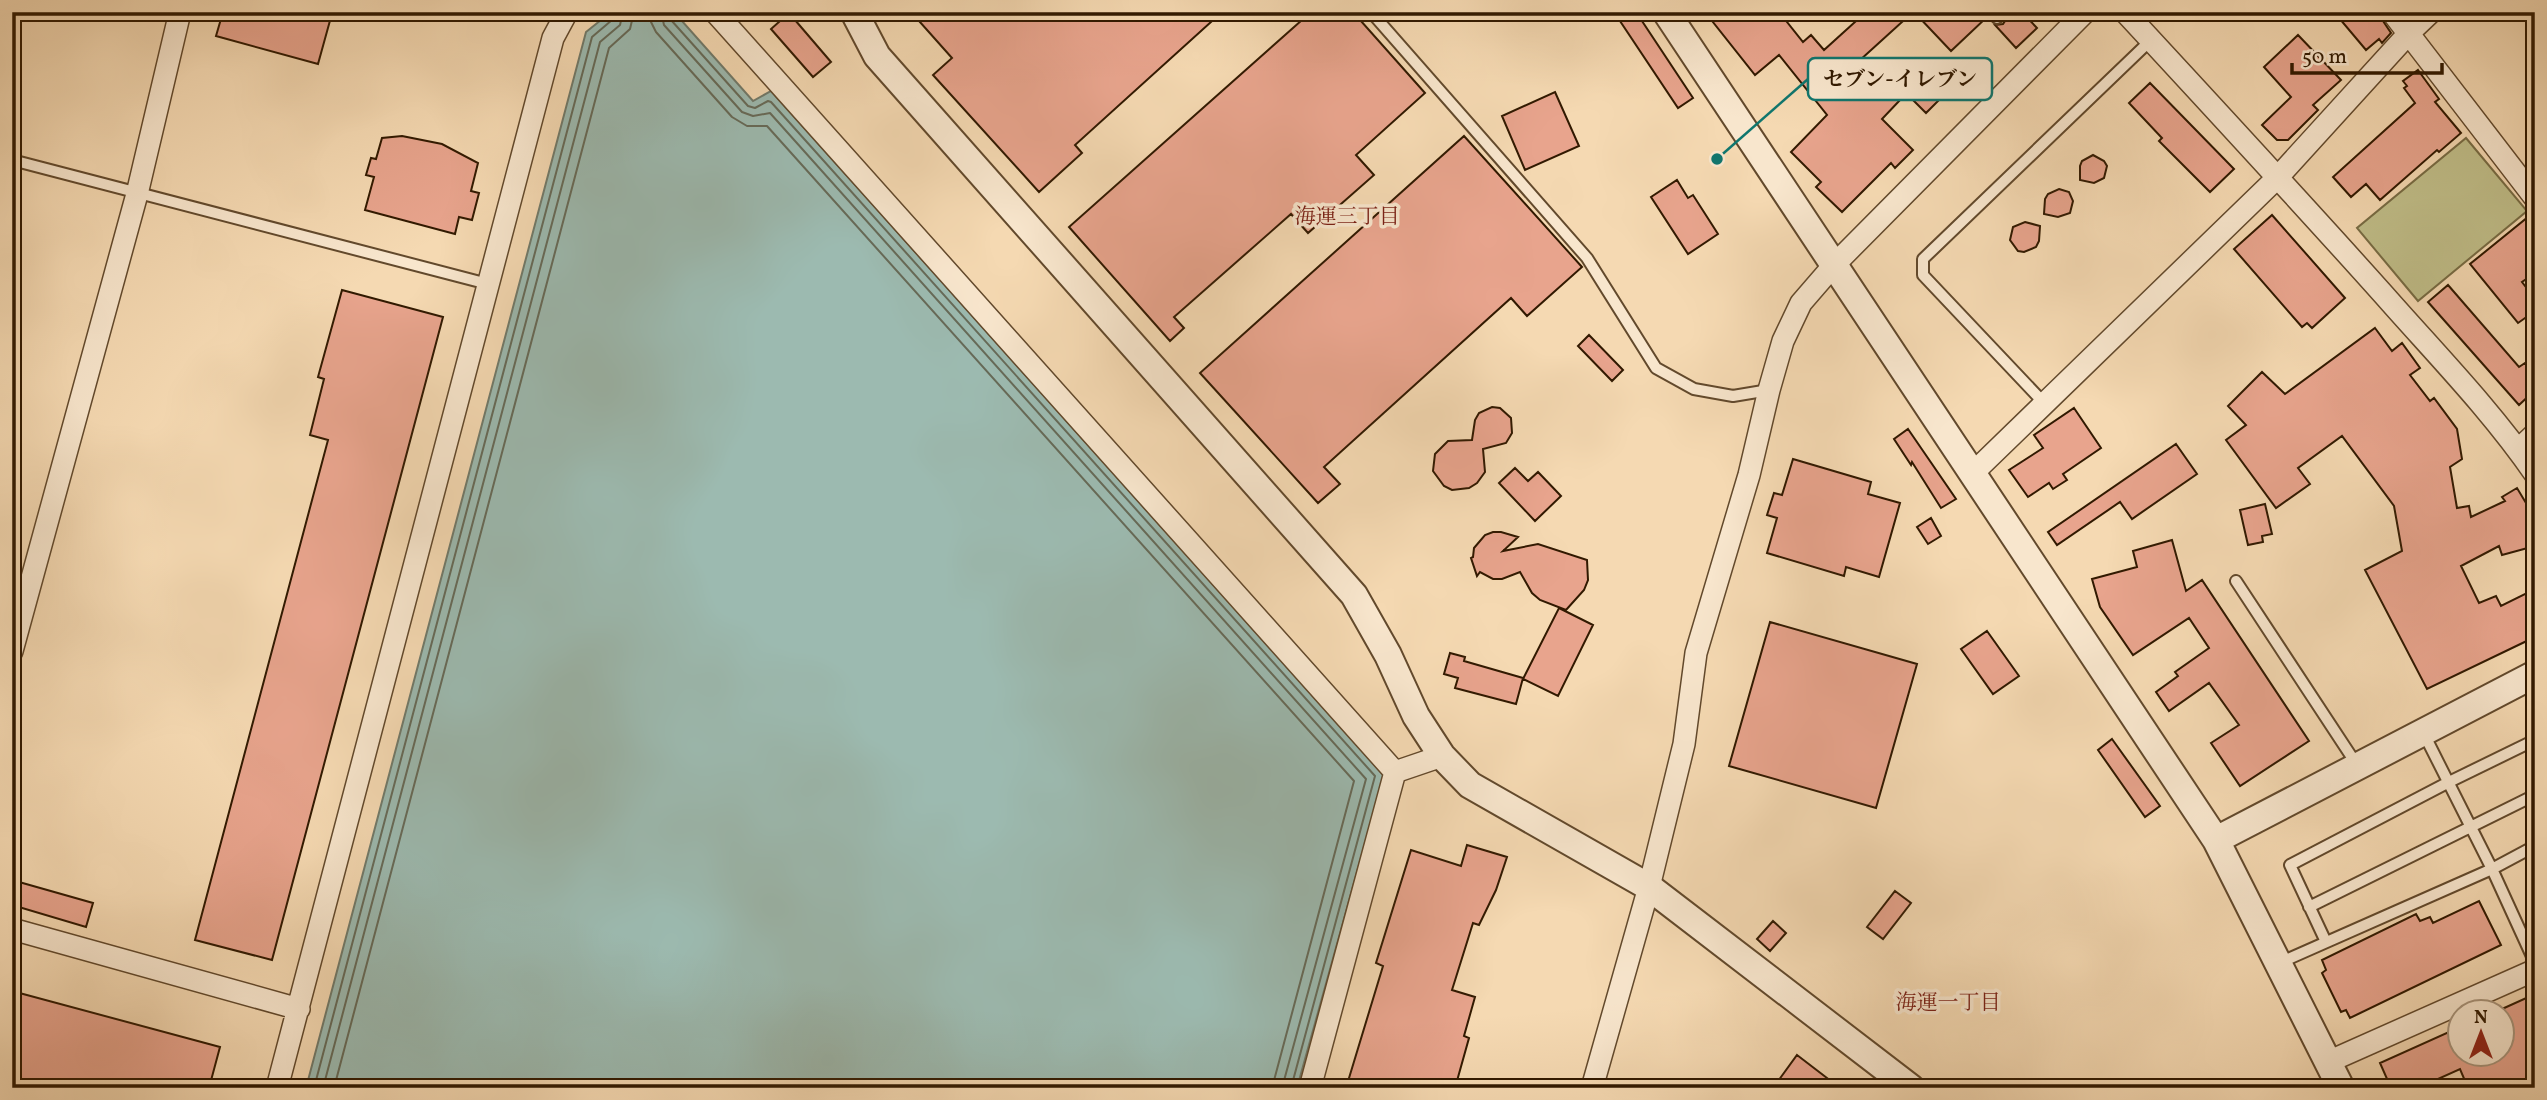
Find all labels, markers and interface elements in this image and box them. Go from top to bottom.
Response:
scale bar [2292,32,2442,76]
text: 50 m [2302,43,2347,72]
callout: セブン-イレブン [1808,58,1992,100]
text: セブン-イレブン [1823,66,1977,95]
district label: 海運三丁目 [1295,203,1400,232]
district label: 海運一丁目 [1896,989,2001,1018]
north arrow [2446,998,2516,1068]
text: N [2474,1005,2488,1031]

